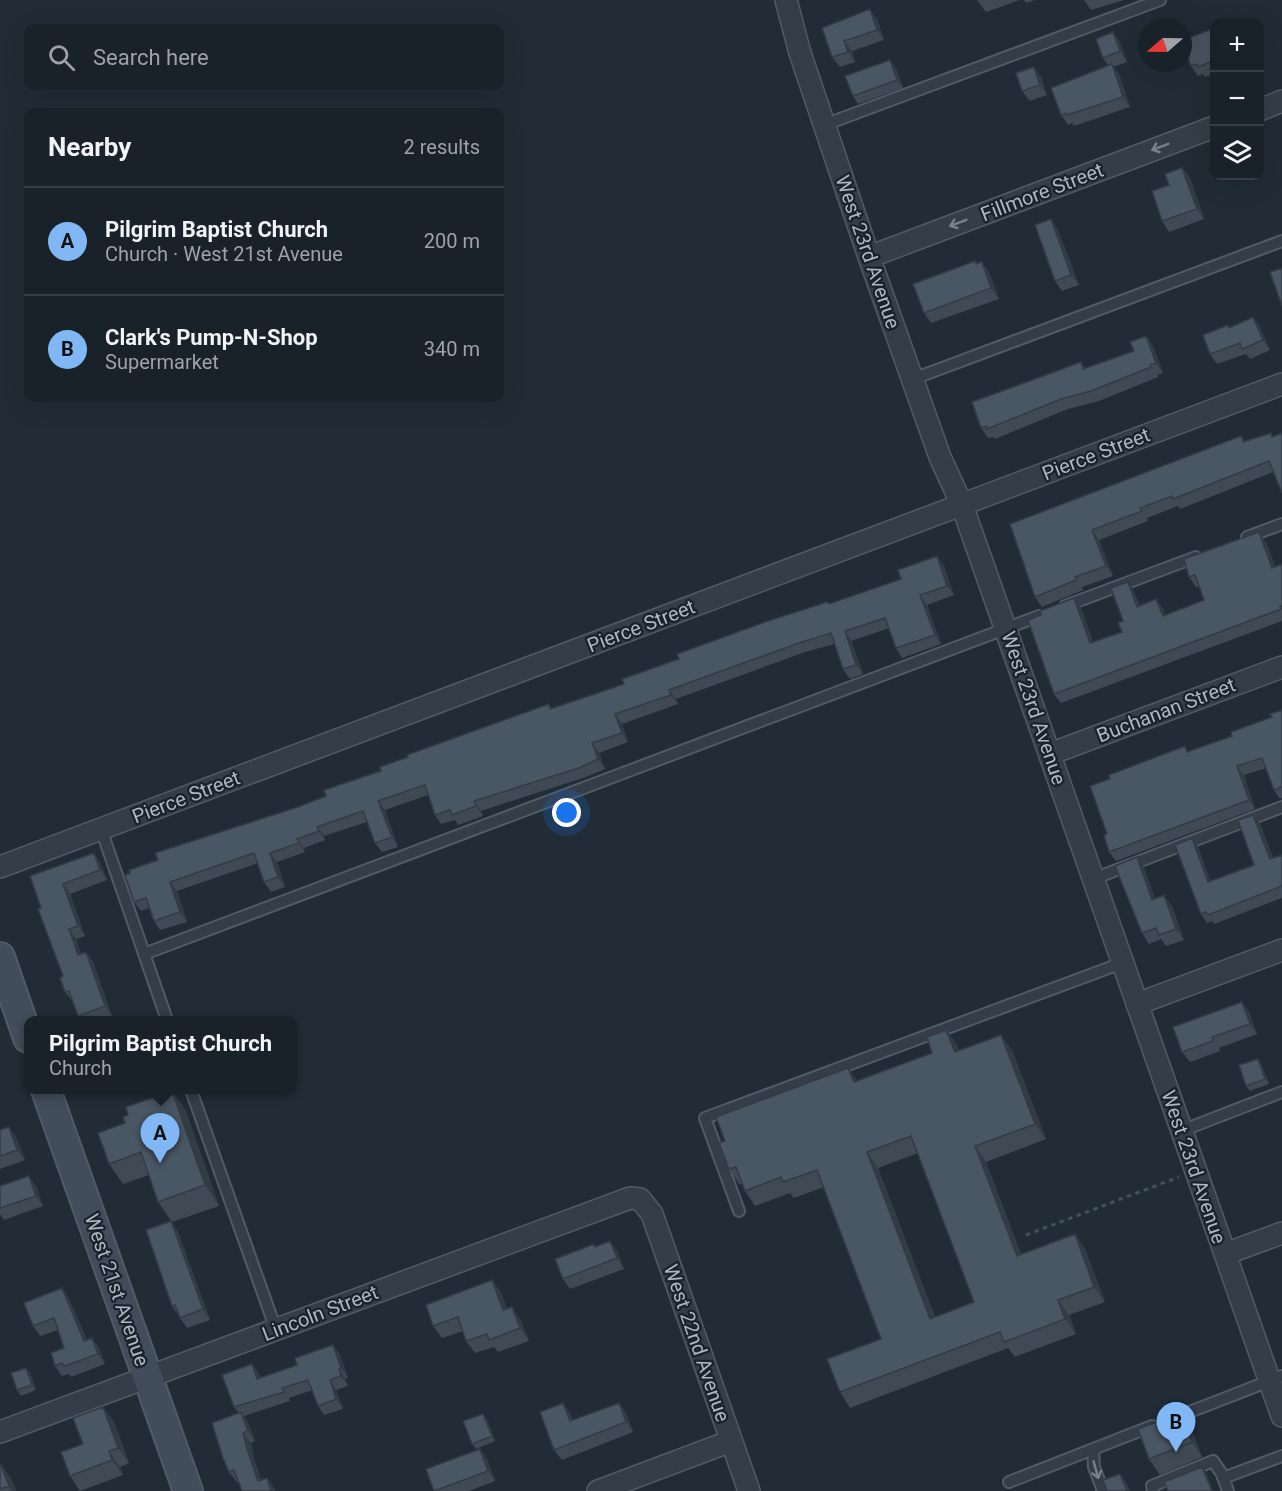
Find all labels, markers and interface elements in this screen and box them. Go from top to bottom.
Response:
north arrow [1138,18,1192,72]
map controls [1210,18,1264,180]
button: + [1210,18,1264,72]
search box [24,24,504,90]
icon: search [45,41,78,74]
text: Search here [93,45,209,70]
button: − [1210,72,1264,126]
button: layers [1210,126,1264,180]
text: Nearby [48,132,131,162]
text: 2 results [404,135,480,159]
one-way arrow [1151,142,1170,153]
street label: Fillmore Street [977,158,1107,226]
street label: West 23rd Avenue [831,172,905,332]
text: Pilgrim Baptist Church [105,217,328,242]
one-way arrow [949,219,967,230]
text: A [61,229,74,253]
text: 200 m [424,229,480,253]
text: Church · West 21st Avenue [105,242,343,266]
text: Clark's Pump-N-Shop [105,325,318,350]
text: B [61,337,74,361]
text: 340 m [424,337,480,361]
text: Supermarket [105,350,219,374]
street label: Pierce Street [1039,422,1153,486]
street label: Pierce Street [584,594,698,658]
street label: West 23rd Avenue [997,628,1071,788]
street label: Buchanan Street [1093,673,1239,747]
street label: Pierce Street [129,765,243,829]
your location [552,798,581,827]
popup [24,1016,297,1094]
text: Pilgrim Baptist Church [49,1031,272,1056]
text: Church [49,1056,112,1080]
street label: West 23rd Avenue [1157,1087,1231,1247]
pin: A [140,1114,180,1163]
street label: West 21st Avenue [80,1211,154,1369]
street label: West 22nd Avenue [659,1261,735,1425]
street label: Lincoln Street [259,1280,381,1346]
pin: B [1156,1402,1196,1452]
one-way arrow [1091,1461,1102,1480]

